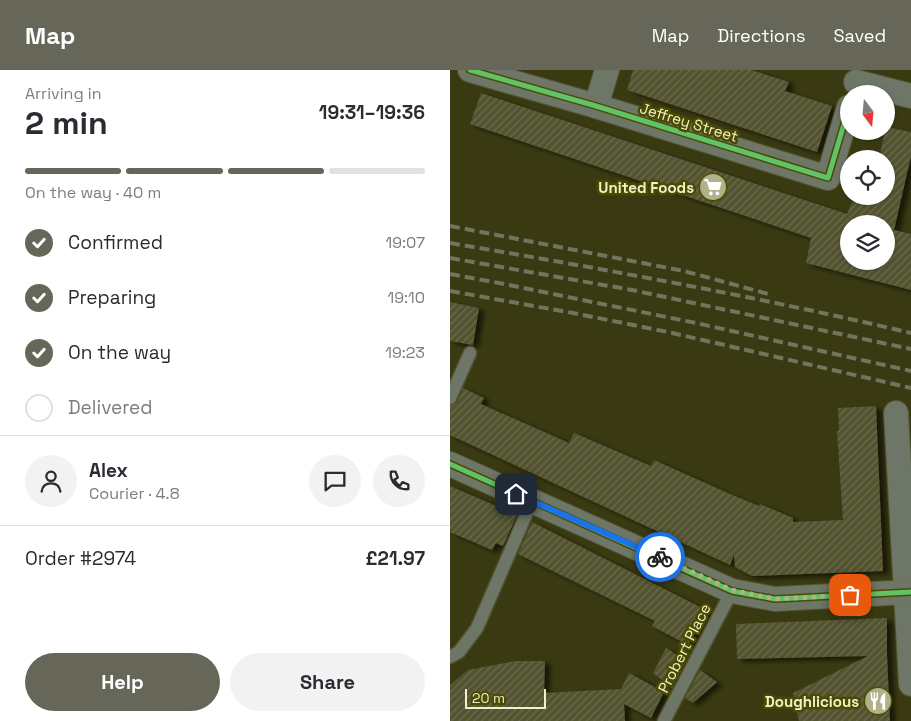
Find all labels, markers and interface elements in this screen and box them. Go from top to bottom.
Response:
text: Map [25,20,75,51]
text: Map [652,24,689,47]
text: Directions [717,24,806,47]
text: Saved [834,24,886,47]
text: Arriving in [25,83,102,104]
north arrow [840,85,895,140]
map controls [840,85,895,270]
street label: Jeffrey Street [638,98,740,146]
text: 19:31–19:36 [319,100,425,125]
text: 2 min [25,103,108,143]
button: locate [840,150,895,205]
supermarket icon: United Foods [698,172,728,202]
place label: United Foods [598,178,694,197]
text: On the way · 40 m [25,182,161,203]
button: layers [840,215,895,270]
icon: check [25,229,53,257]
text: Confirmed [68,230,163,255]
text: 19:07 [385,232,425,253]
icon: check [25,284,53,312]
text: Preparing [68,285,156,310]
text: 19:10 [388,287,425,308]
icon: check [25,339,53,367]
text: On the way [68,340,171,365]
text: 19:23 [385,342,425,363]
text: Delivered [68,395,153,420]
button: person [25,455,77,507]
button: chat [309,455,361,507]
button: phone [373,455,425,507]
text: Alex [89,458,128,483]
pin [495,473,537,515]
icon: home [502,480,530,508]
text: Courier · 4.8 [89,483,180,504]
courier [635,532,685,582]
icon: bike [646,543,674,571]
text: Order #2974 [25,546,136,571]
text: £21.97 [365,546,425,571]
pin [829,574,871,616]
icon: bag [836,581,864,609]
street label: Probert Place [653,600,715,696]
button: Help [25,653,220,711]
button: Share [230,653,425,711]
scale bar [465,686,546,709]
restaurant icon: Doughlicious [863,686,893,716]
text: 20 m [472,689,505,707]
place label: Doughlicious [765,692,859,711]

